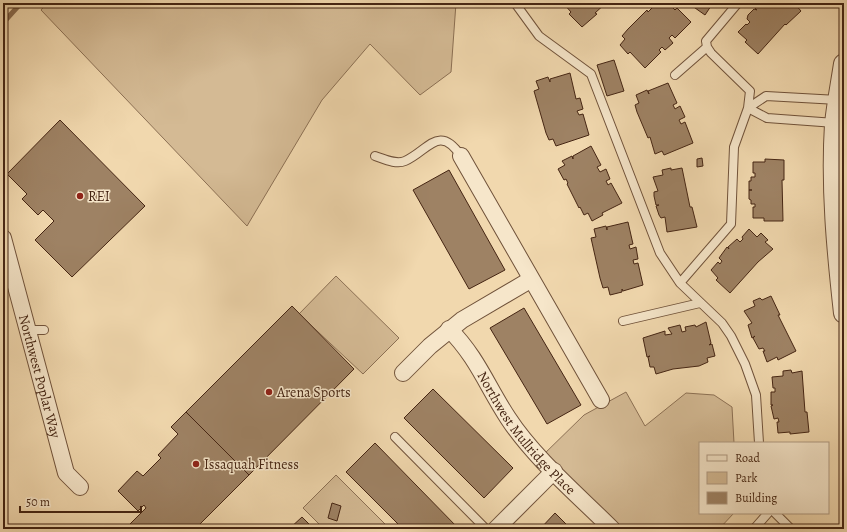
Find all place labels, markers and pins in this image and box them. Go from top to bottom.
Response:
place label: REI [88,187,110,206]
marker: REI [75,191,85,201]
place label: Arena Sports [276,383,351,402]
marker: Arena Sports [264,387,274,397]
place label: Issaquah Fitness [204,455,299,474]
marker: Issaquah Fitness [191,459,201,469]

